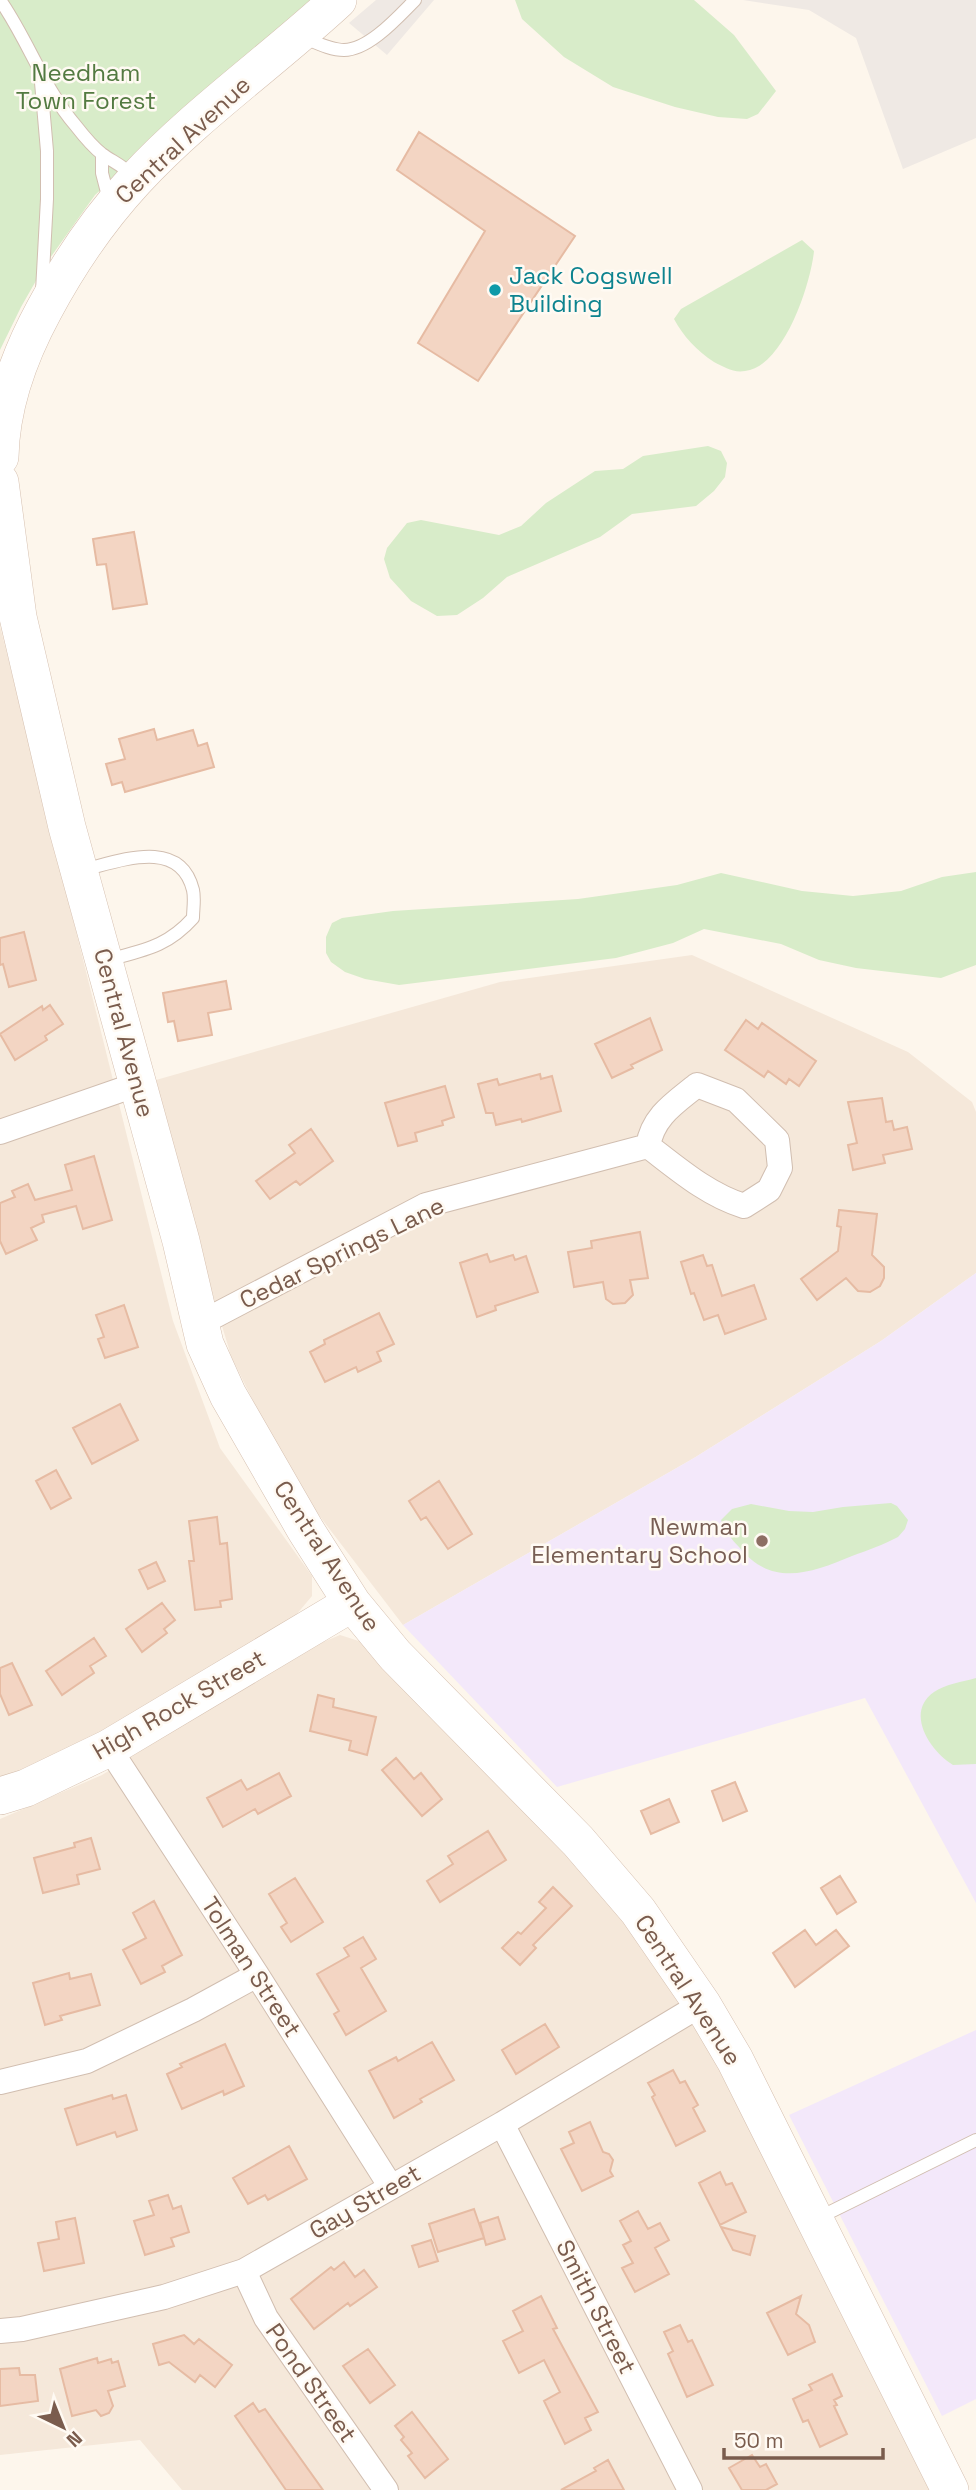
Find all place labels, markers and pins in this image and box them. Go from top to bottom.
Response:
place label: Jack Cogswell Building [509,260,673,319]
marker: Jack Cogswell Building [487,282,503,298]
place label: Newman Elementary School [531,1511,748,1570]
marker: Newman Elementary School [754,1533,770,1549]

